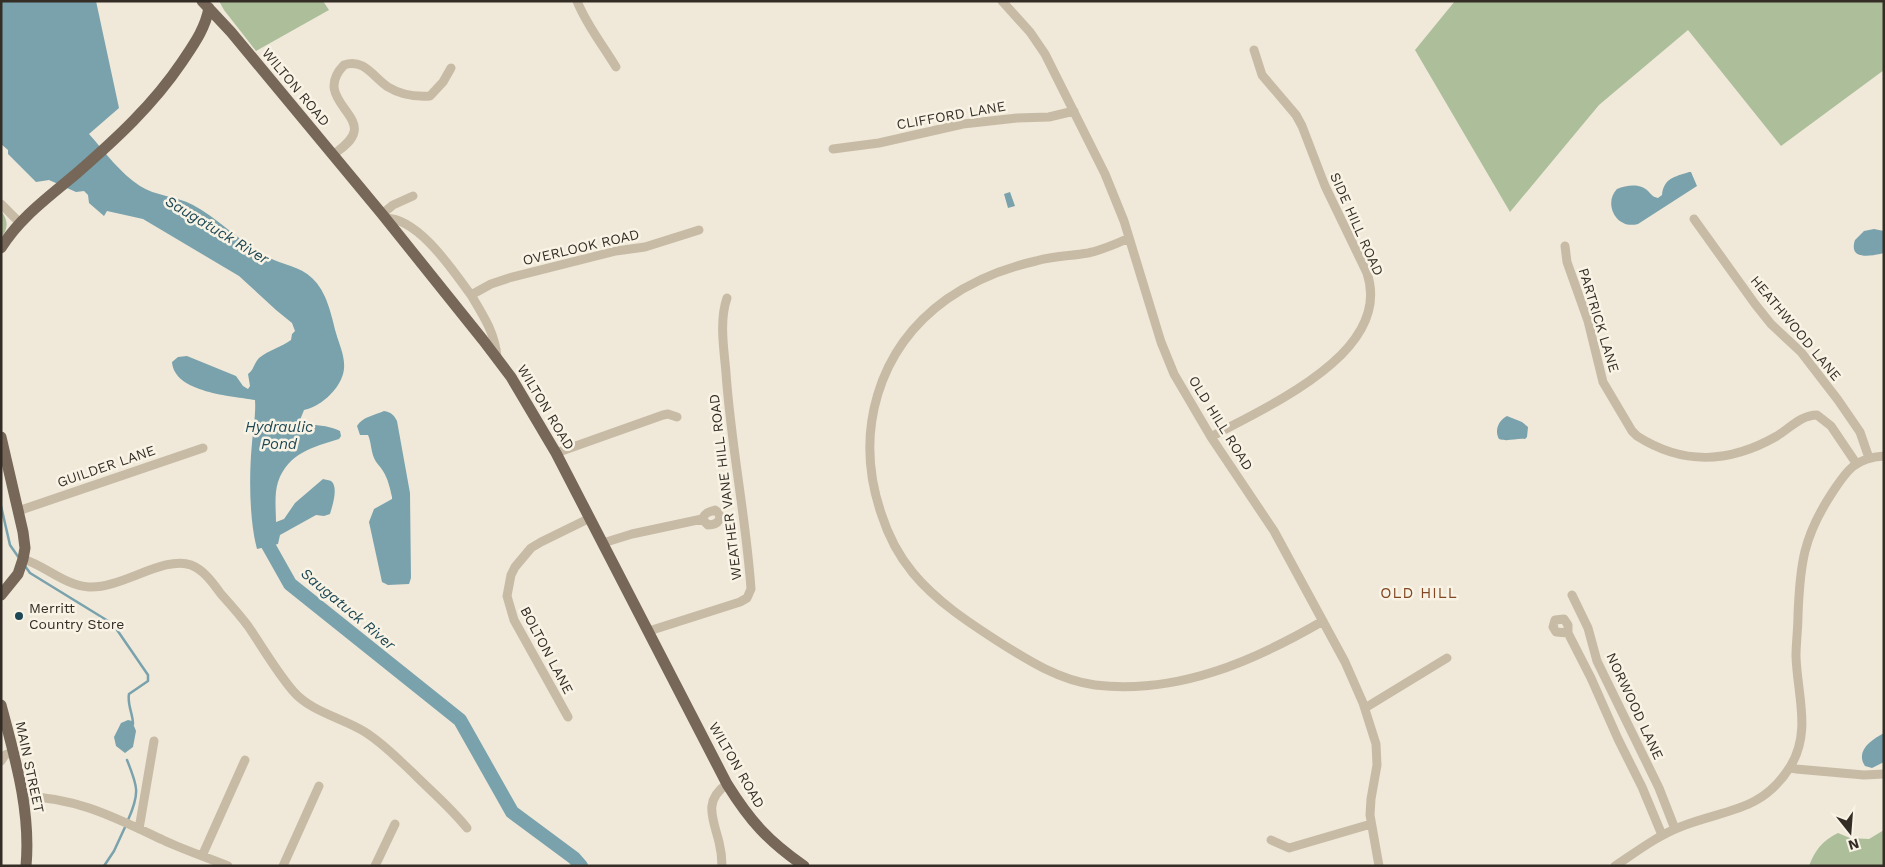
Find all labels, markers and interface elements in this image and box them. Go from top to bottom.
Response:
street label: WILTON ROAD [259,45,333,129]
street label: CLIFFORD LANE [895,98,1007,132]
street label: SIDE HILL ROAD [1327,170,1387,278]
water label: Saugatuck River [162,192,273,269]
street label: OVERLOOK ROAD [521,226,641,268]
street label: PARTRICK LANE [1576,266,1622,374]
street label: HEATHWOOD LANE [1747,272,1845,384]
street label: WILTON ROAD [514,361,578,453]
street label: OLD HILL ROAD [1186,373,1256,473]
street label: WEATHER VANE HILL ROAD [706,393,744,581]
water label: Hydraulic Pond [245,418,313,453]
street label: GUILDER LANE [55,442,157,490]
water label: Saugatuck River [297,564,400,654]
district label: OLD HILL [1380,584,1458,602]
place label: Merritt Country Store [29,600,124,632]
street label: BOLTON LANE [517,604,577,696]
marker: Merritt Country Store [13,610,25,622]
street label: NORWOOD LANE [1603,650,1667,762]
street label: WILTON ROAD [706,719,768,811]
street label: MAIN STREET [13,720,48,815]
north arrow [1825,807,1875,857]
text: N [1847,835,1861,854]

